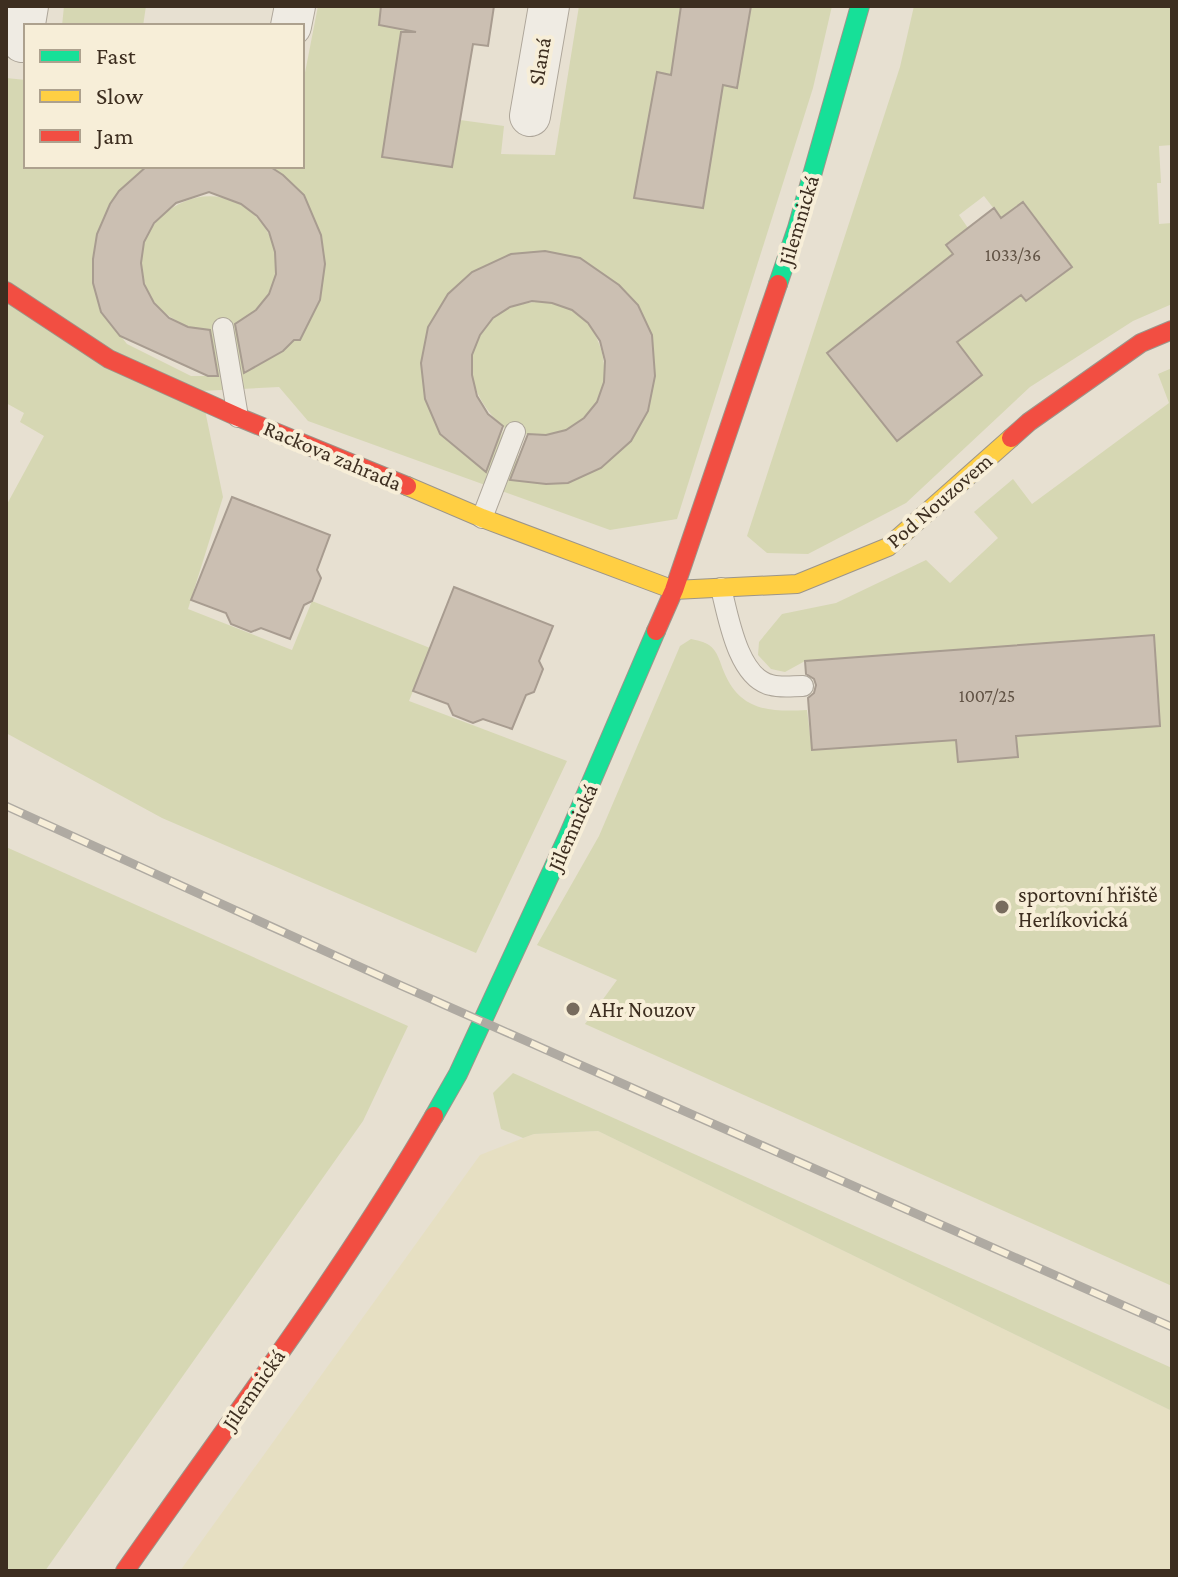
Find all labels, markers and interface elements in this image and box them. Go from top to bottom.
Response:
legend [24,24,304,168]
street label: Slaná [523,35,556,87]
text: Fast [96,42,137,69]
text: Slow [96,82,143,109]
text: Jam [94,122,134,149]
street label: Jilemnická [772,172,824,270]
house number: 1033/36 [985,245,1041,265]
street label: Rackova zahrada [260,415,406,496]
street label: Pod Nouzovem [881,448,997,553]
house number: 1007/25 [959,686,1015,706]
street label: Jilemnická [541,780,603,876]
place label: sportovní hřiště Herlíkovická [1018,882,1158,932]
marker: sportovní hřiště Herlíkovická [993,898,1011,916]
place label: AHr Nouzov [589,997,696,1022]
marker: AHr Nouzov [564,1000,582,1018]
street label: Jilemnická [215,1344,290,1436]

